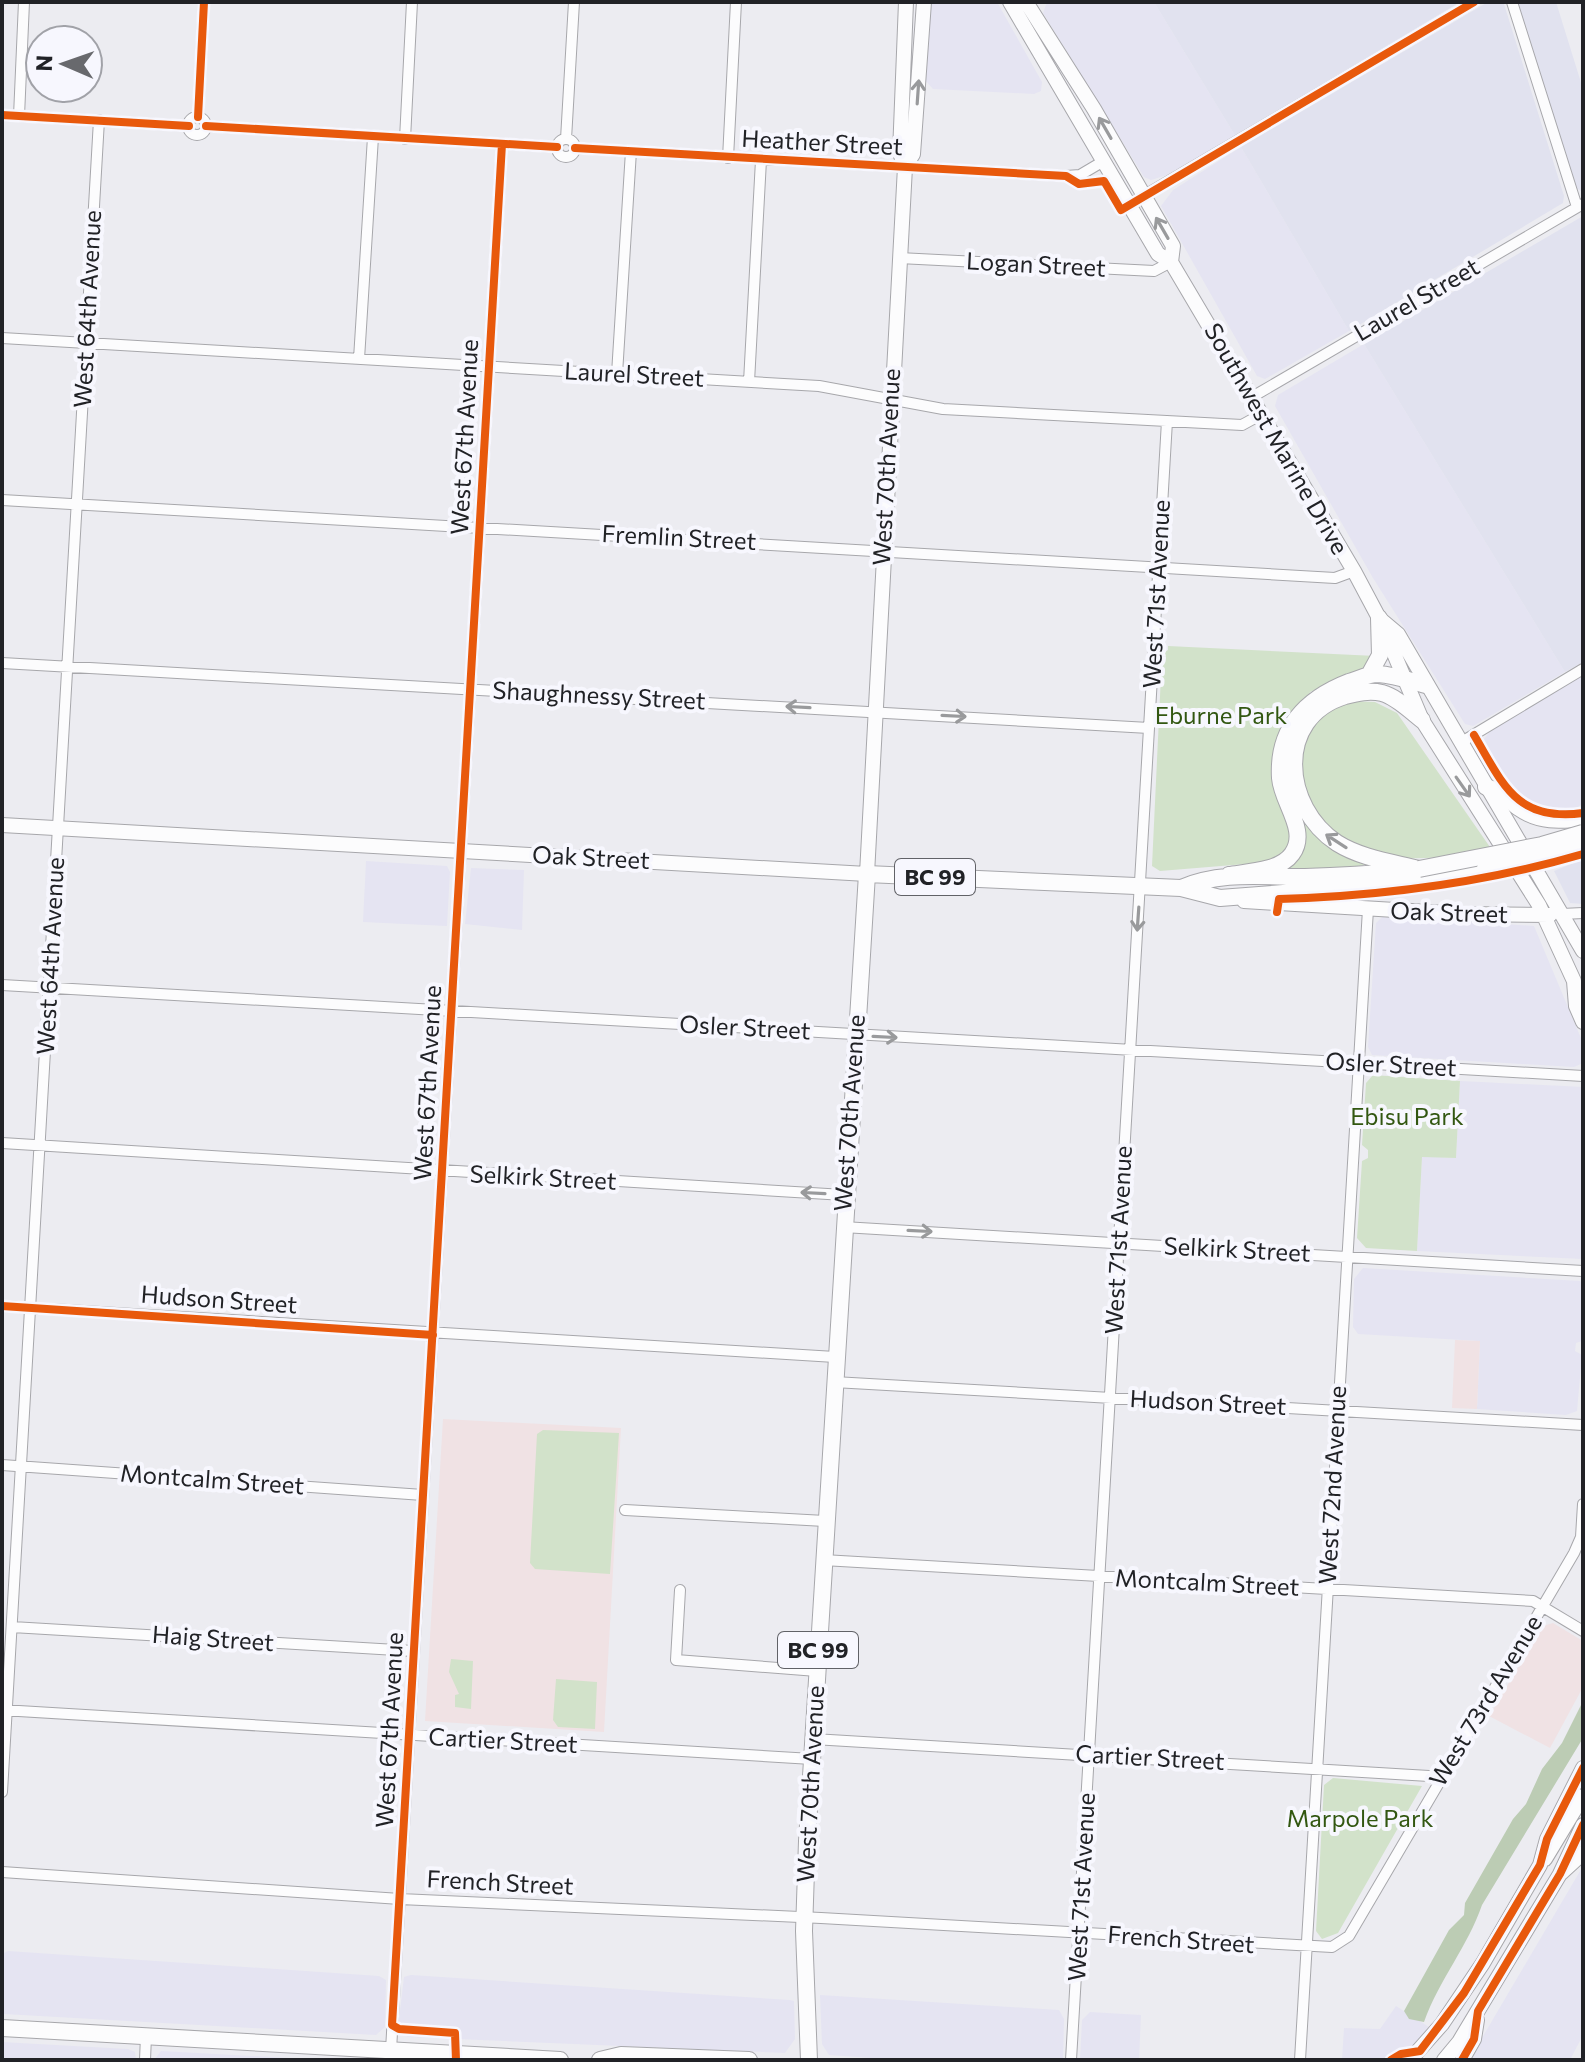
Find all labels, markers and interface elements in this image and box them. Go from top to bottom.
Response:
north arrow [24,24,104,104]
text: N [30,55,57,72]
one-way arrow [911,79,926,106]
one-way arrow [1097,117,1113,140]
street label: Heather Street [741,123,904,160]
street label: West 64th Avenue [67,209,106,409]
one-way arrow [1154,217,1170,240]
street label: Logan Street [966,245,1107,282]
street label: Laurel Street [1348,251,1484,346]
street label: Southwest Marine Drive [1199,318,1355,559]
street label: West 67th Avenue [444,338,483,536]
street label: Laurel Street [563,355,705,392]
street label: West 70th Avenue [866,368,905,566]
street label: West 71st Avenue [1136,499,1175,689]
street label: Fremlin Street [601,518,757,555]
street label: Shaughnessy Street [492,674,707,715]
one-way arrow [785,700,812,715]
park label: Eburne Park [1155,700,1287,729]
one-way arrow [940,709,967,724]
one-way arrow [1455,775,1471,797]
one-way arrow [1325,833,1348,849]
street label: Oak Street [532,839,651,874]
street label: West 64th Avenue [30,856,69,1056]
road number: BC 99 [895,859,975,895]
street label: Oak Street [1390,895,1508,928]
one-way arrow [1130,905,1145,932]
street label: West 67th Avenue [407,984,446,1182]
street label: Osler Street [679,1009,812,1044]
street label: West 70th Avenue [827,1014,870,1212]
one-way arrow [871,1029,898,1044]
street label: Osler Street [1325,1046,1458,1081]
park label: Ebisu Park [1350,1101,1464,1130]
street label: West 71st Avenue [1098,1145,1137,1335]
street label: Selkirk Street [469,1158,617,1195]
one-way arrow [800,1185,827,1200]
one-way arrow [906,1224,933,1239]
street label: Selkirk Street [1163,1230,1311,1267]
street label: Hudson Street [140,1279,298,1318]
street label: Hudson Street [1129,1383,1287,1420]
street label: West 72nd Avenue [1312,1385,1351,1585]
street label: Montcalm Street [119,1458,305,1499]
street label: Montcalm Street [1114,1562,1300,1601]
street label: West 73rd Avenue [1422,1609,1547,1791]
street label: Haig Street [151,1619,275,1656]
street label: West 67th Avenue [369,1631,408,1829]
road number: BC 99 [778,1632,858,1668]
street label: West 70th Avenue [790,1685,829,1883]
street label: Cartier Street [428,1721,579,1758]
street label: Cartier Street [1075,1738,1226,1775]
street label: West 71st Avenue [1061,1792,1100,1982]
park label: Marpole Park [1287,1803,1433,1832]
street label: French Street [426,1863,574,1900]
street label: French Street [1107,1919,1256,1958]

